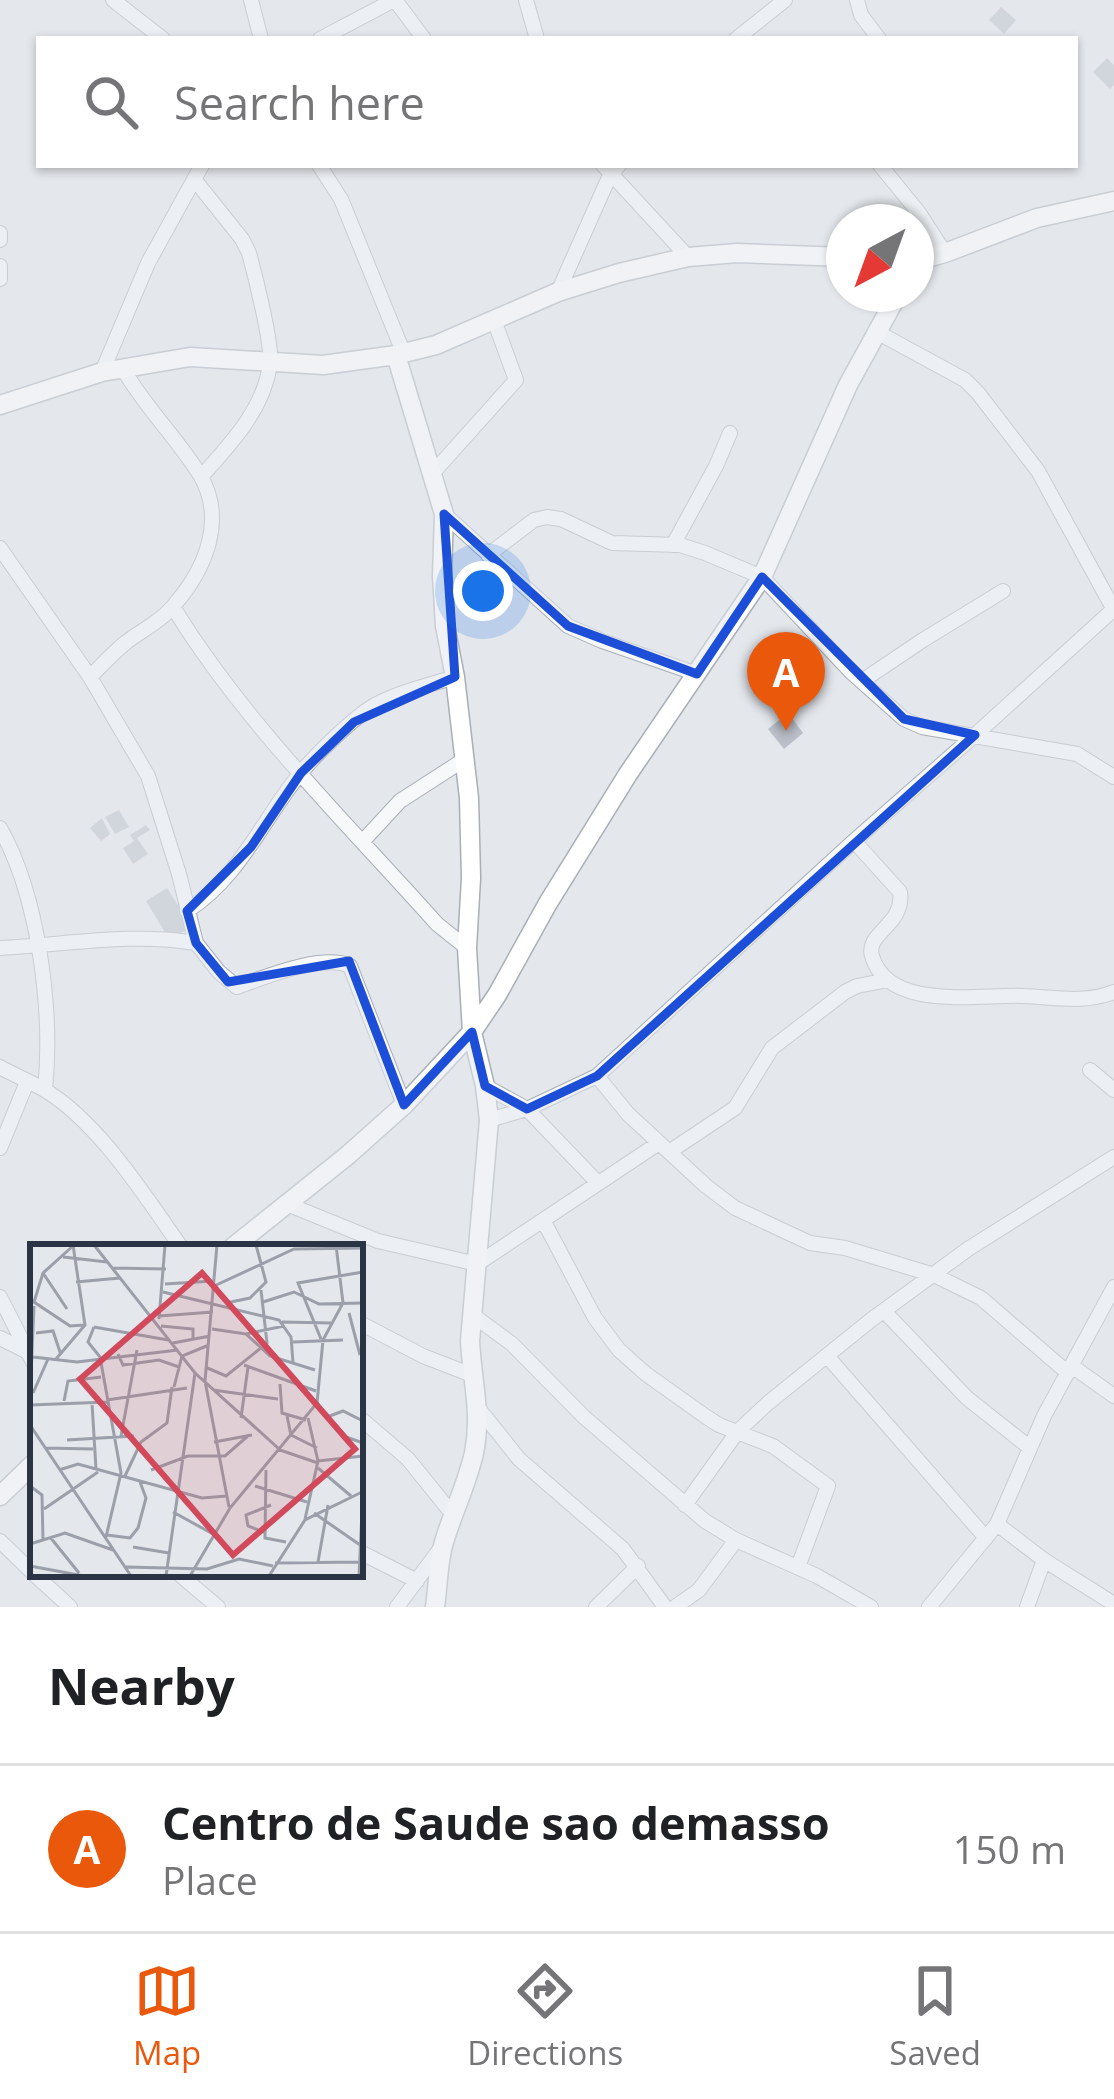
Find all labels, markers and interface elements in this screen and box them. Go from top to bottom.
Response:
search box [36,36,1078,168]
icon: search [78,69,144,135]
text: Search here [174,72,425,133]
north arrow [826,204,934,312]
your location [453,561,513,621]
pin: A [747,632,825,731]
inset map [30,1244,363,1577]
text: Nearby [48,1650,235,1720]
text: Centro de Saude sao demasso [162,1792,830,1853]
text: A [74,1822,100,1875]
text: 150 m [953,1822,1066,1875]
text: Place [162,1853,258,1906]
tab: Map [133,1958,201,2075]
tab: Directions [467,1958,623,2075]
tab: Saved [889,1958,981,2075]

